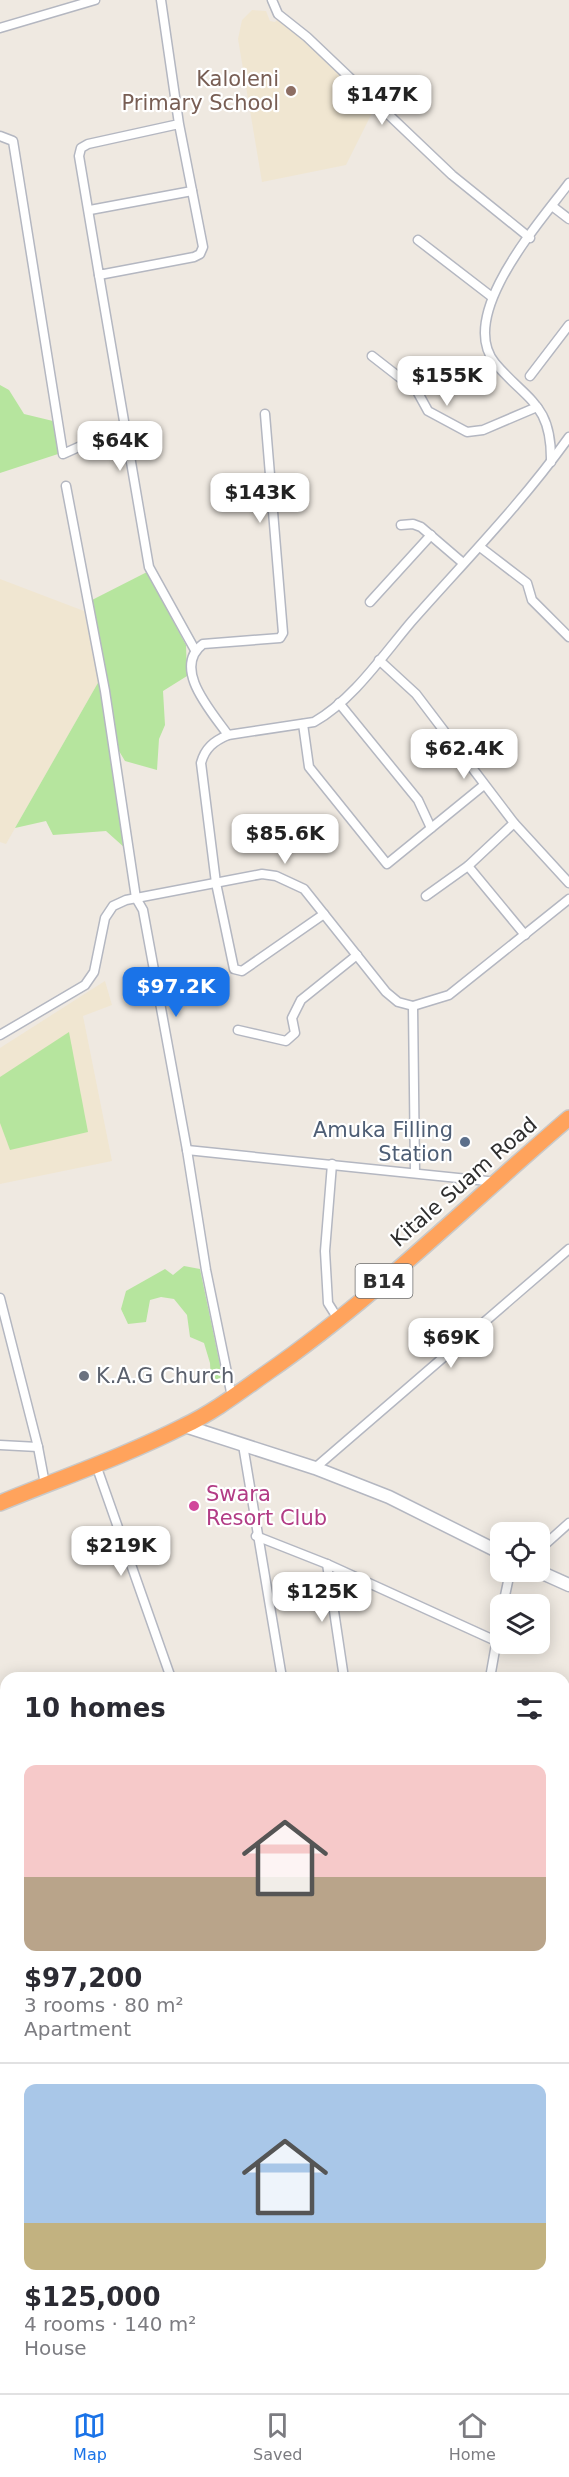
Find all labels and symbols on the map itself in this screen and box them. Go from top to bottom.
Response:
place label: Kaloleni Primary School [121,67,279,115]
pin: $147K [340,75,424,126]
marker: Kaloleni Primary School [284,84,298,98]
pin: $155K [405,356,489,407]
pin: $64K [84,421,156,472]
pin: $143K [218,473,302,524]
pin: $62.4K [415,729,513,780]
pin: $85.6K [236,814,334,865]
pin: $97.2K [127,967,225,1018]
street label: Kitale Suam Road [386,1112,542,1252]
place label: Amuka Filling Station [313,1118,453,1166]
marker: Amuka Filling Station [458,1135,472,1149]
road number: B14 [356,1264,412,1298]
pin: $69K [415,1318,487,1369]
place label: K.A.G Church [96,1364,234,1388]
marker: K.A.G Church [77,1369,91,1383]
place label: Swara Resort Club [206,1482,327,1530]
marker: Swara Resort Club [187,1499,201,1513]
pin: $219K [79,1526,163,1577]
pin: $125K [280,1572,364,1623]

